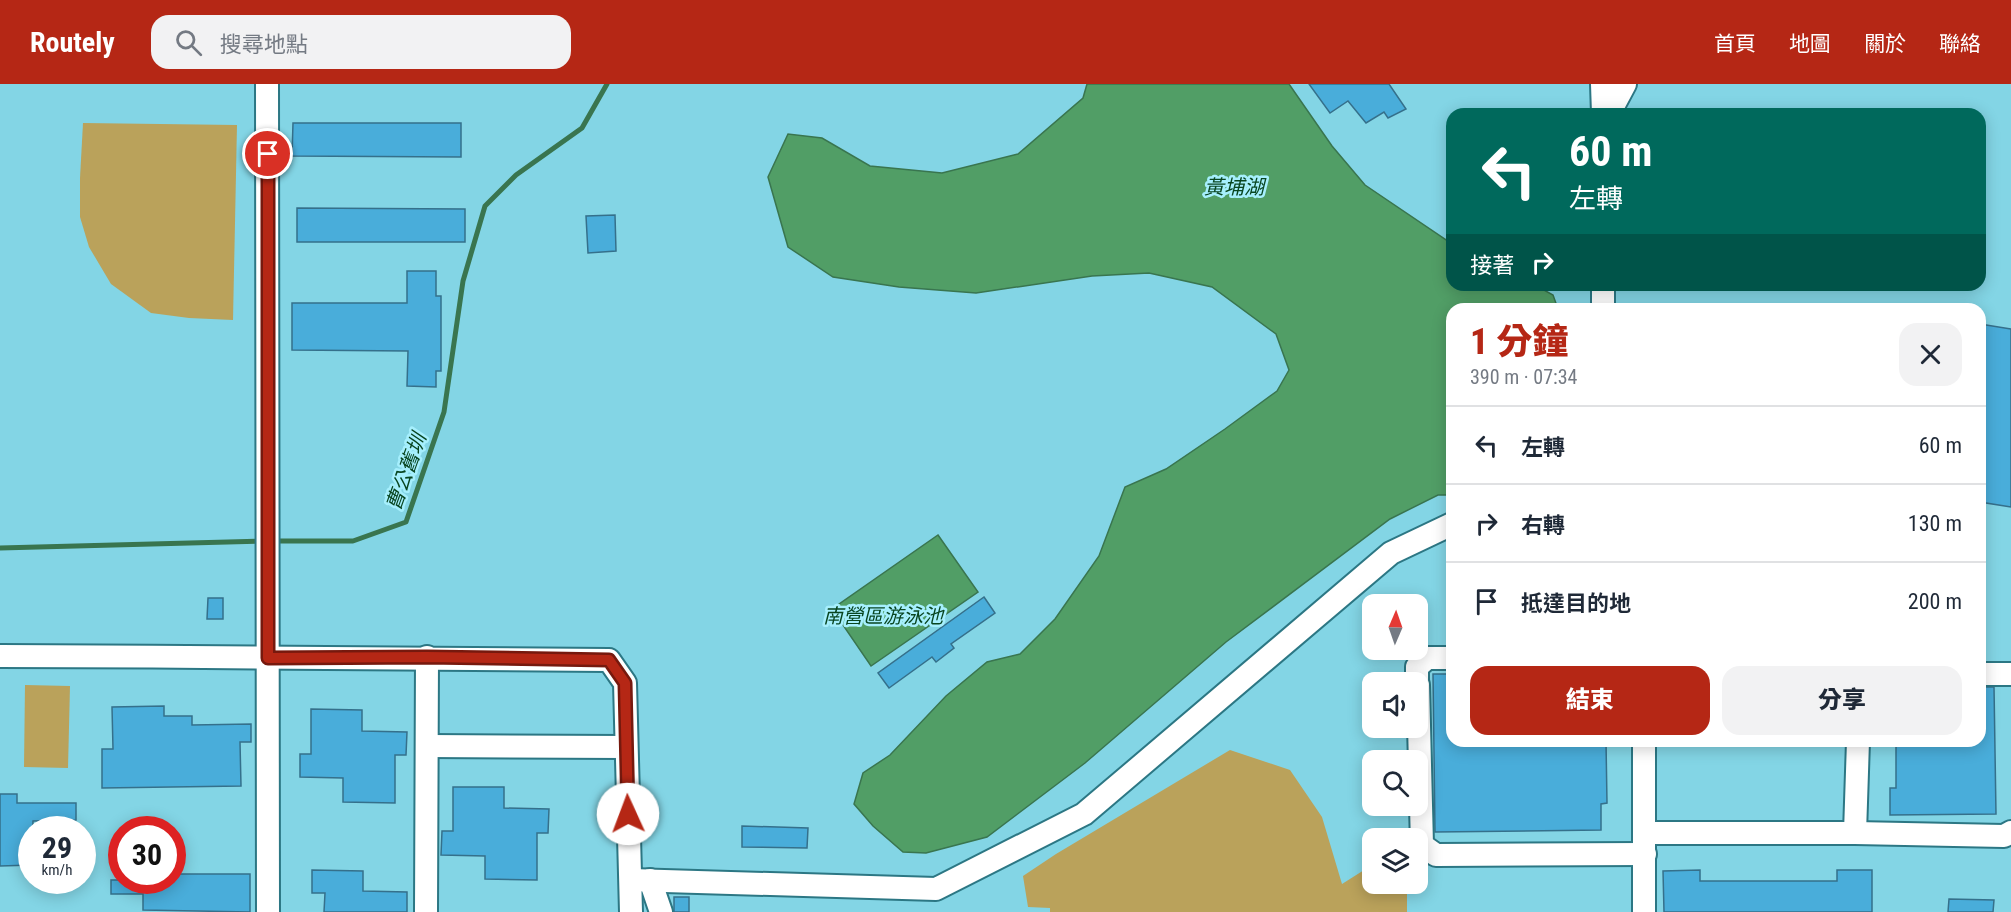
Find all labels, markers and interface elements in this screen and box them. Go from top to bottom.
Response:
search box [151,15,571,69]
text: Routely [30,26,115,59]
icon: search [172,26,205,59]
text: 搜尋地點 [220,32,308,57]
text: 首頁 [1714,32,1756,56]
text: 地圖 [1789,32,1831,56]
text: 關於 [1864,32,1906,56]
text: 聯絡 [1939,32,1981,56]
text: 60 m [1569,127,1652,176]
pin [242,128,293,179]
icon: left [1470,132,1548,210]
icon: arrive [251,137,284,170]
water label: 黃埔湖 [1204,175,1267,199]
text: 左轉 [1569,183,1623,215]
icon: right [1526,246,1559,279]
text: 接著 [1470,253,1514,278]
text: 1 分鐘 [1470,321,1569,363]
button: close [1899,323,1962,386]
text: 390 m · 07:34 [1470,365,1577,389]
water label: 曹公舊圳 [381,427,432,514]
icon: left [1470,429,1503,462]
text: 60 m [1919,433,1962,458]
text: 左轉 [1521,435,1565,460]
icon: right [1470,507,1503,540]
text: 130 m [1908,511,1962,536]
text: 右轉 [1521,513,1565,538]
icon: arrive [1470,585,1503,618]
text: 200 m [1908,589,1962,614]
text: 抵達目的地 [1521,591,1631,616]
north arrow [1362,594,1428,660]
map controls [1362,594,1428,894]
water label: 南營區游泳池 [823,604,945,628]
button: 結束 [1470,666,1710,735]
button: 分享 [1722,666,1962,735]
button: sound [1362,672,1428,738]
button: search [1362,750,1428,816]
position arrow [596,782,660,846]
speed limit sign: 30 [108,816,186,894]
button: layers [1362,828,1428,894]
text: 29 [42,830,72,865]
text: km/h [42,861,72,879]

